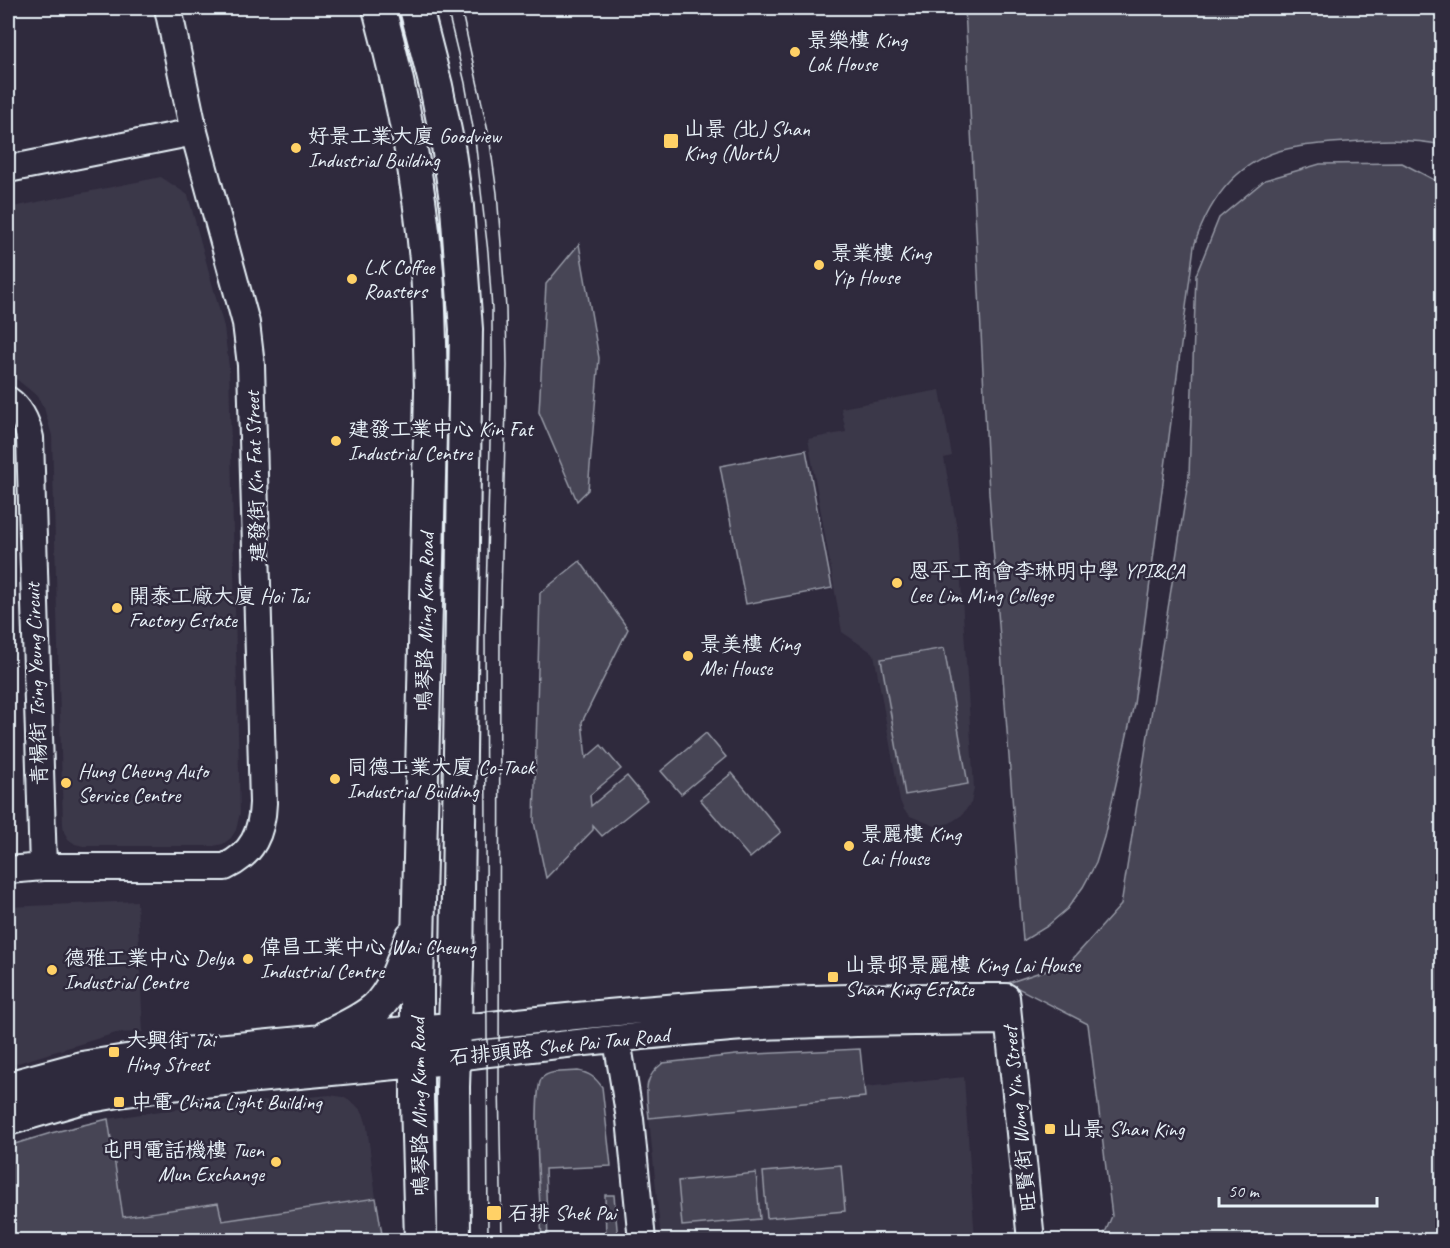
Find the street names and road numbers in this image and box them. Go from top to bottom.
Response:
street label: 建發街 Kin Fat Street [239,389,271,563]
street label: 鳴琴路 Ming Kum Road [410,529,440,711]
street label: 青楊街 Tsing Yeung Circuit [19,580,53,786]
street label: 鳴琴路 Ming Kum Road [404,1014,434,1196]
street label: 石排頭路 Shek Pai Tau Road [448,1021,674,1070]
street label: 旺賢街 Wong Yin Street [996,1022,1042,1213]

